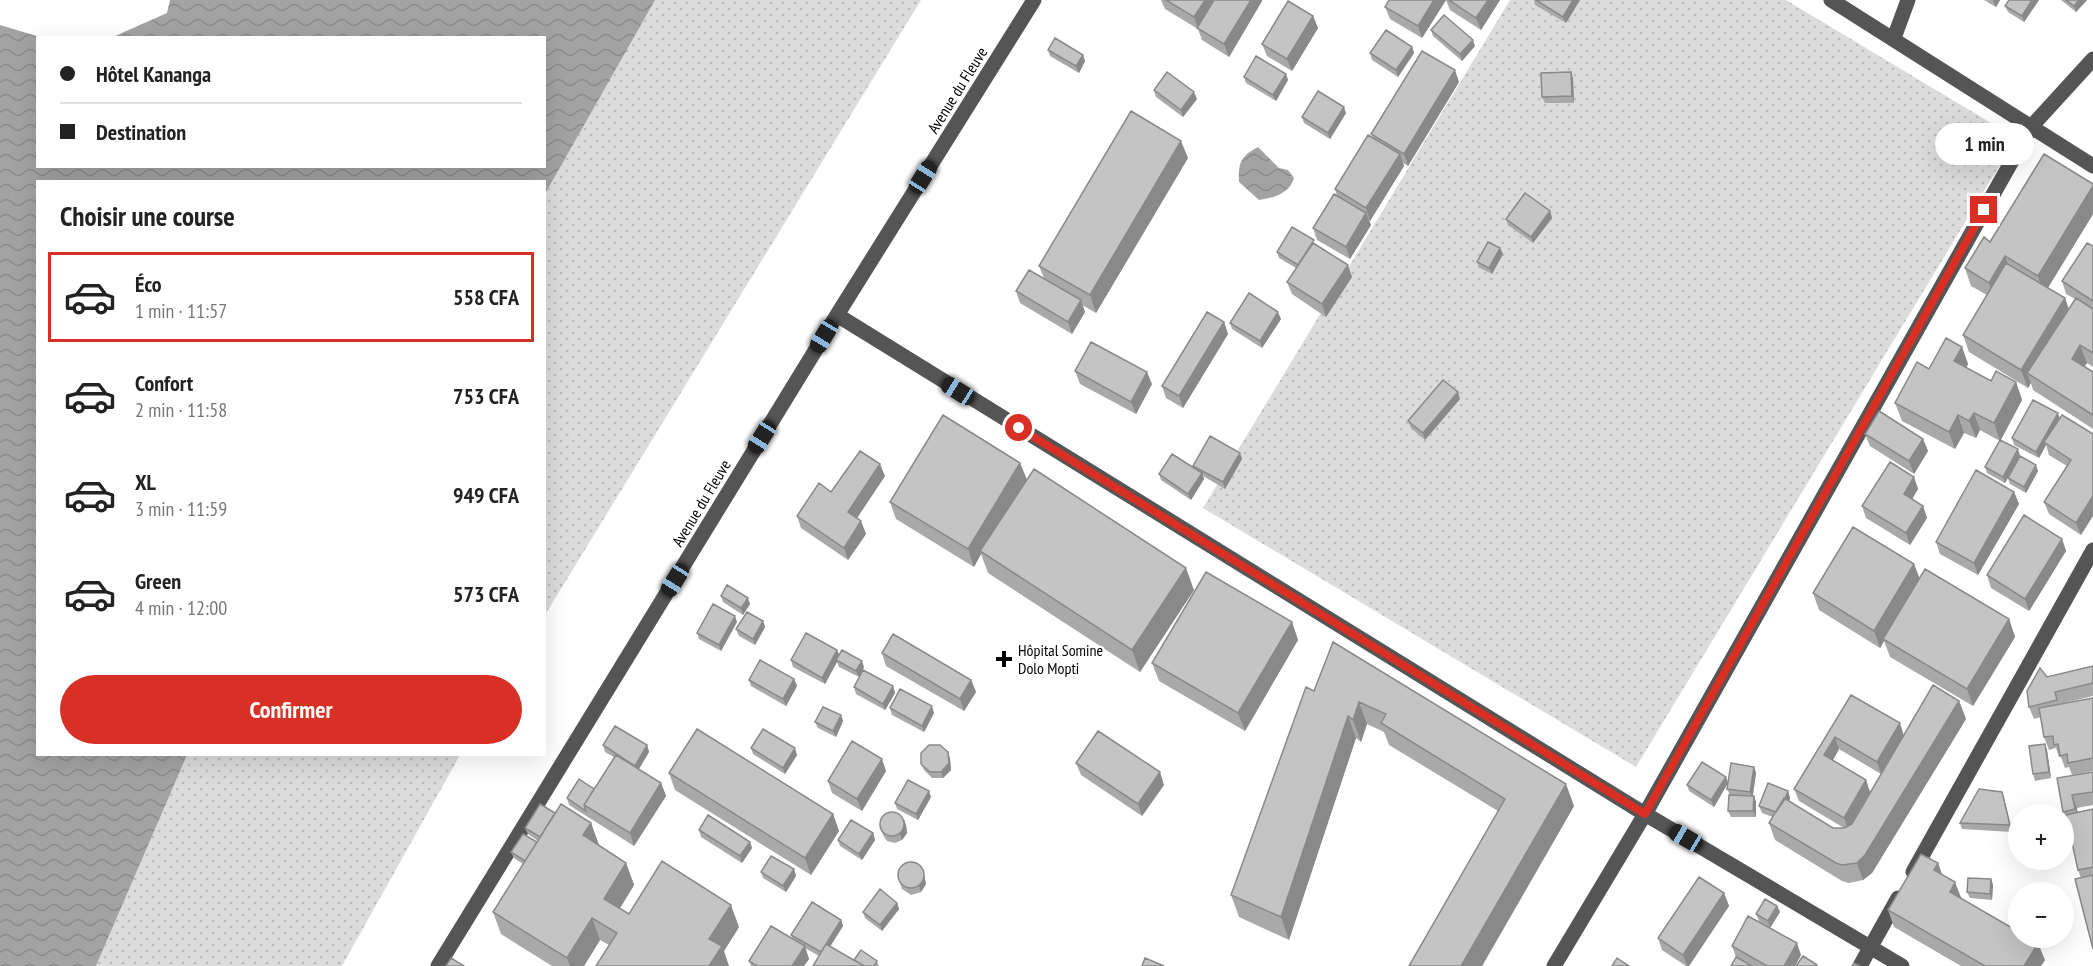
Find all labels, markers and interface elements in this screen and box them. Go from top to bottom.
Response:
street label: Avenue du Fleuve [923,43,991,137]
text: Hôtel Kananga [96,60,211,88]
text: Destination [96,118,186,146]
callout: 1 min [1934,123,2034,165]
text: 1 min [1964,131,2005,157]
car [906,157,940,197]
route end [1970,196,1997,223]
text: Choisir une course [60,199,235,233]
icon: car [63,270,117,324]
text: Éco [135,270,162,298]
text: 558 CFA [453,283,519,311]
text: 1 min · 11:57 [135,298,227,324]
car [807,316,841,356]
icon: car [63,369,117,423]
text: Confort [135,369,193,397]
car [938,374,978,408]
text: 753 CFA [453,382,519,410]
text: 2 min · 11:58 [135,397,227,423]
route start [1005,414,1032,441]
car [745,417,779,457]
street label: Avenue du Fleuve [667,456,735,550]
icon: car [63,468,117,522]
text: XL [135,468,156,496]
text: 949 CFA [453,481,519,509]
text: 3 min · 11:59 [135,496,227,522]
car [658,560,692,600]
icon: car [63,567,117,621]
text: Green [135,567,181,595]
text: 573 CFA [453,580,519,608]
text: 4 min · 12:00 [135,595,227,621]
place label: Hôpital Somine Dolo Mopti [1018,640,1103,678]
marker: Hôpital Somine Dolo Mopti [995,650,1013,668]
button: Confirmer [60,675,522,744]
map controls [2008,804,2074,948]
button: + [2008,804,2074,870]
car [1666,821,1706,855]
button: − [2008,882,2074,948]

